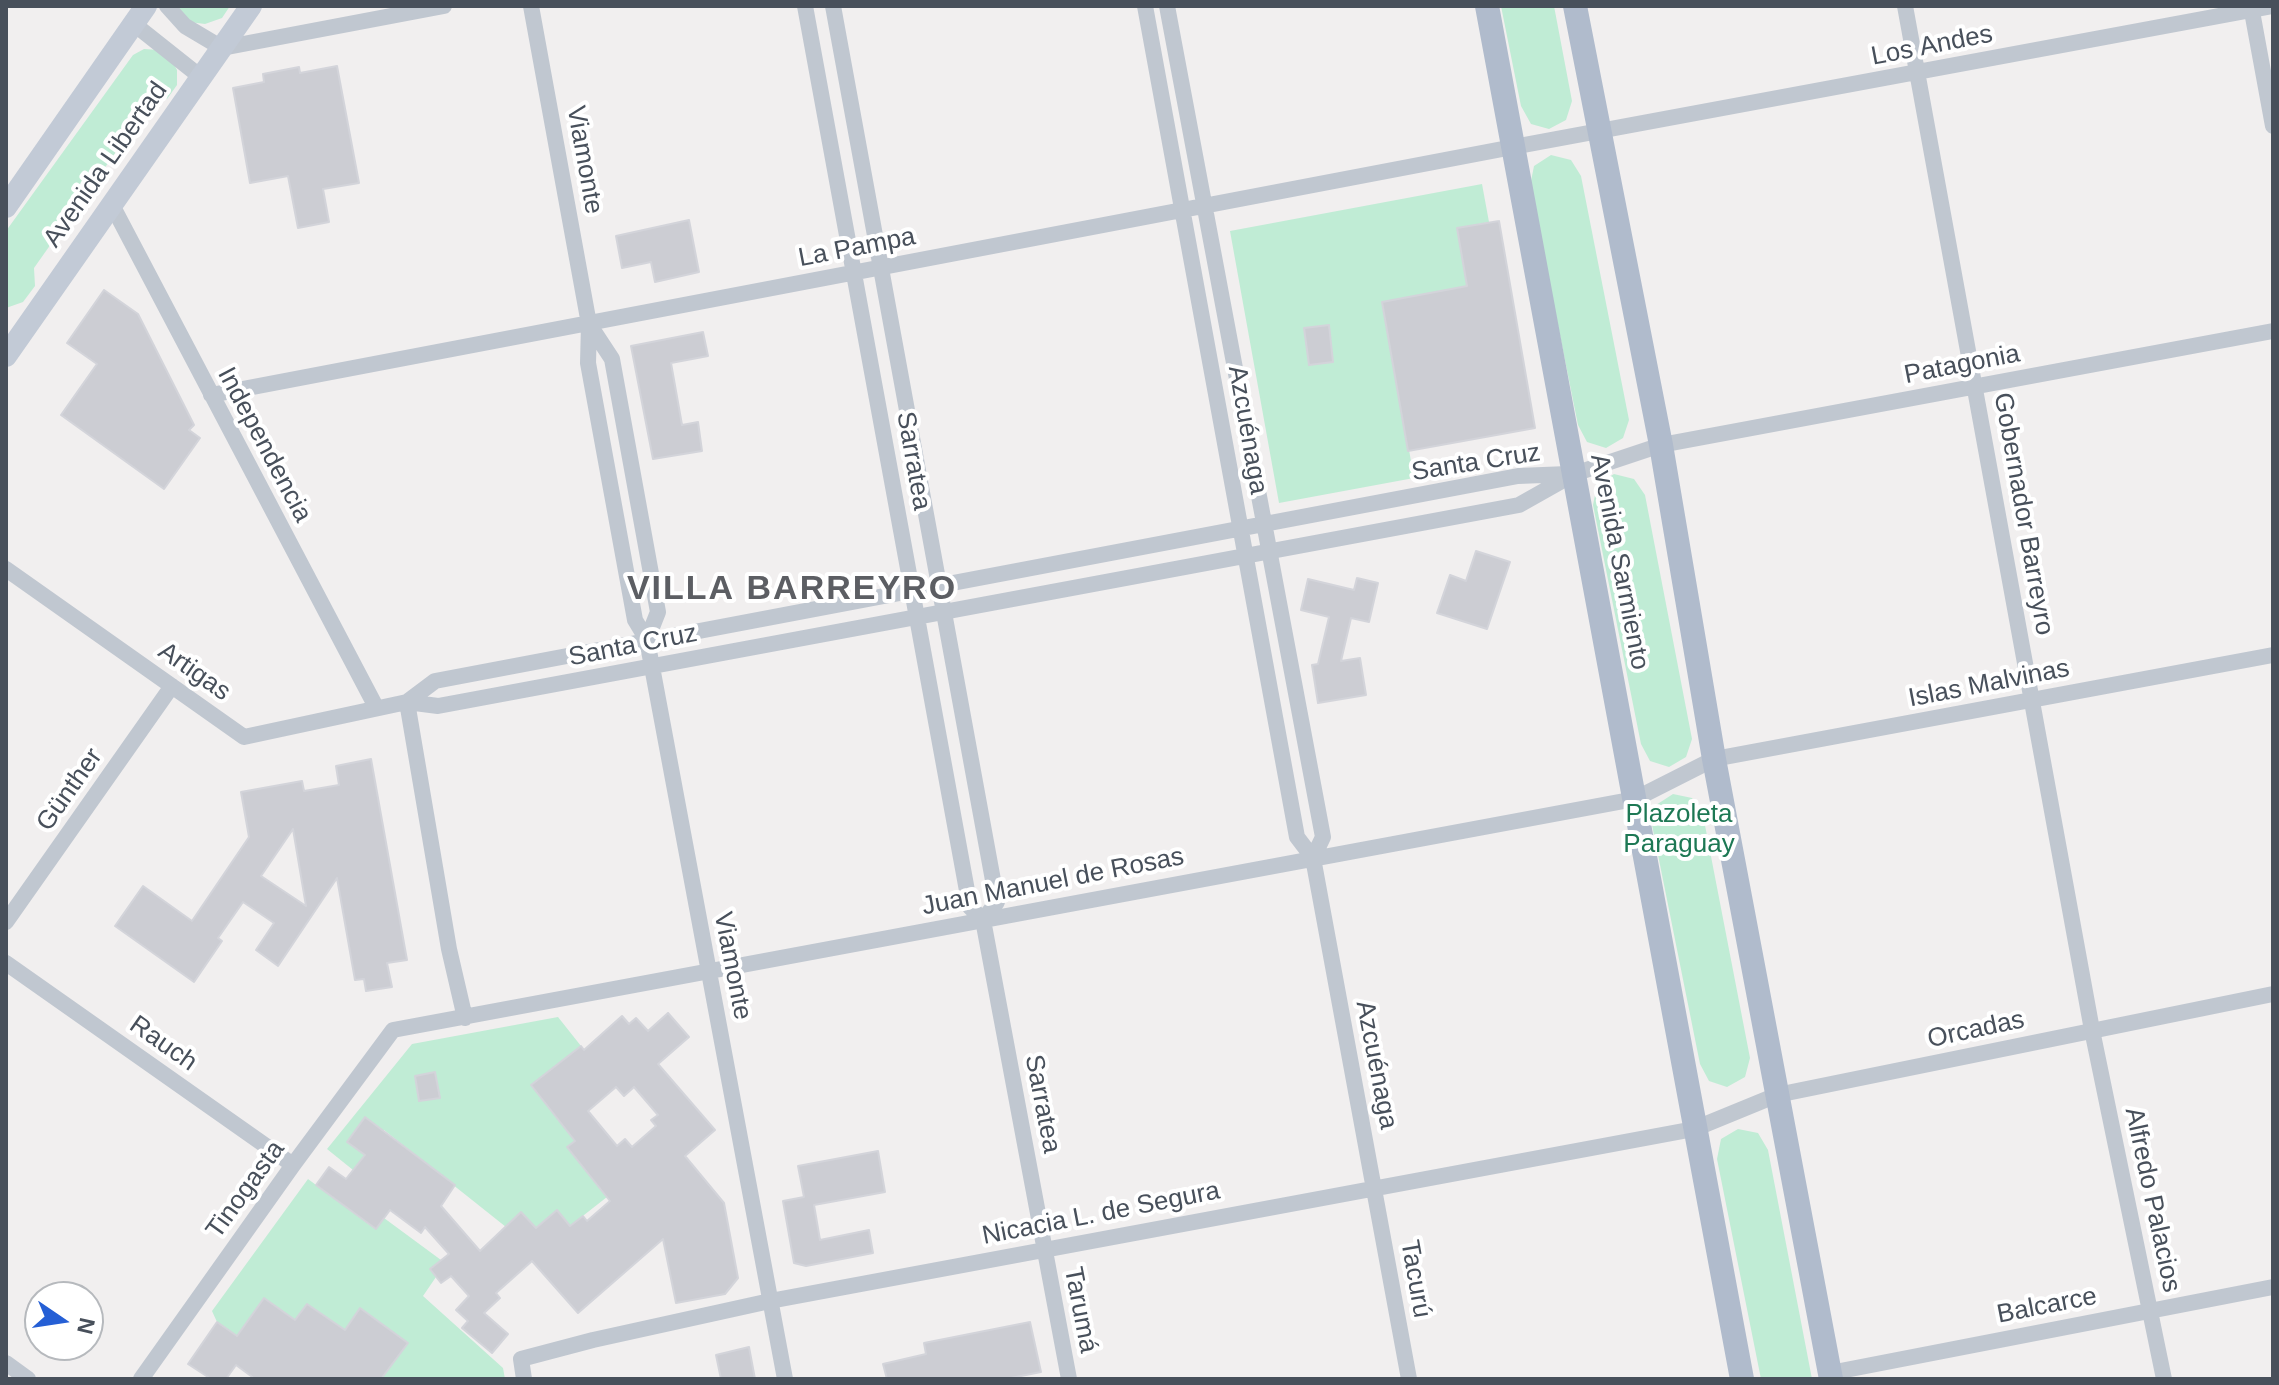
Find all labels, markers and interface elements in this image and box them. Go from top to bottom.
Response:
street label: Los Andes [1869,19,1995,73]
street label: Avenida Libertad [37,76,175,254]
street label: Viamonte [559,103,609,217]
street label: La Pampa [796,221,918,275]
street label: Patagonia [1902,339,2022,391]
street label: Independencia [210,362,318,528]
street label: Azcuénaga [1220,363,1274,497]
street label: Gobernador Barreyro [1986,390,2060,638]
street label: Sarratea [889,409,937,513]
street label: Santa Cruz [1409,437,1543,489]
street label: Avenida Sarmiento [1583,451,1655,673]
district label: VILLA BARREYRO [627,570,957,610]
street label: Santa Cruz [566,618,700,674]
street label: Artigas [152,636,236,708]
street label: Islas Malvinas [1906,653,2072,715]
street label: Günther [30,743,110,837]
park label: Plazoleta Paraguay [1623,799,1735,860]
street label: Juan Manuel de Rosas [919,841,1187,923]
street label: Viamonte [706,909,758,1023]
street label: Azcuénaga [1348,998,1404,1132]
street label: Orcadas [1925,1005,2027,1055]
street label: Rauch [123,1010,203,1078]
street label: Sarratea [1017,1052,1067,1156]
street label: Alfredo Palacios [2117,1105,2187,1295]
street label: Tinogasta [200,1135,292,1245]
street label: Nicacia L. de Segura [980,1176,1222,1252]
street label: Tacurú [1393,1238,1437,1320]
street label: Tarumá [1056,1264,1104,1356]
north arrow [24,1281,104,1361]
street label: Balcarce [1994,1281,2100,1331]
text: N [72,1316,100,1337]

